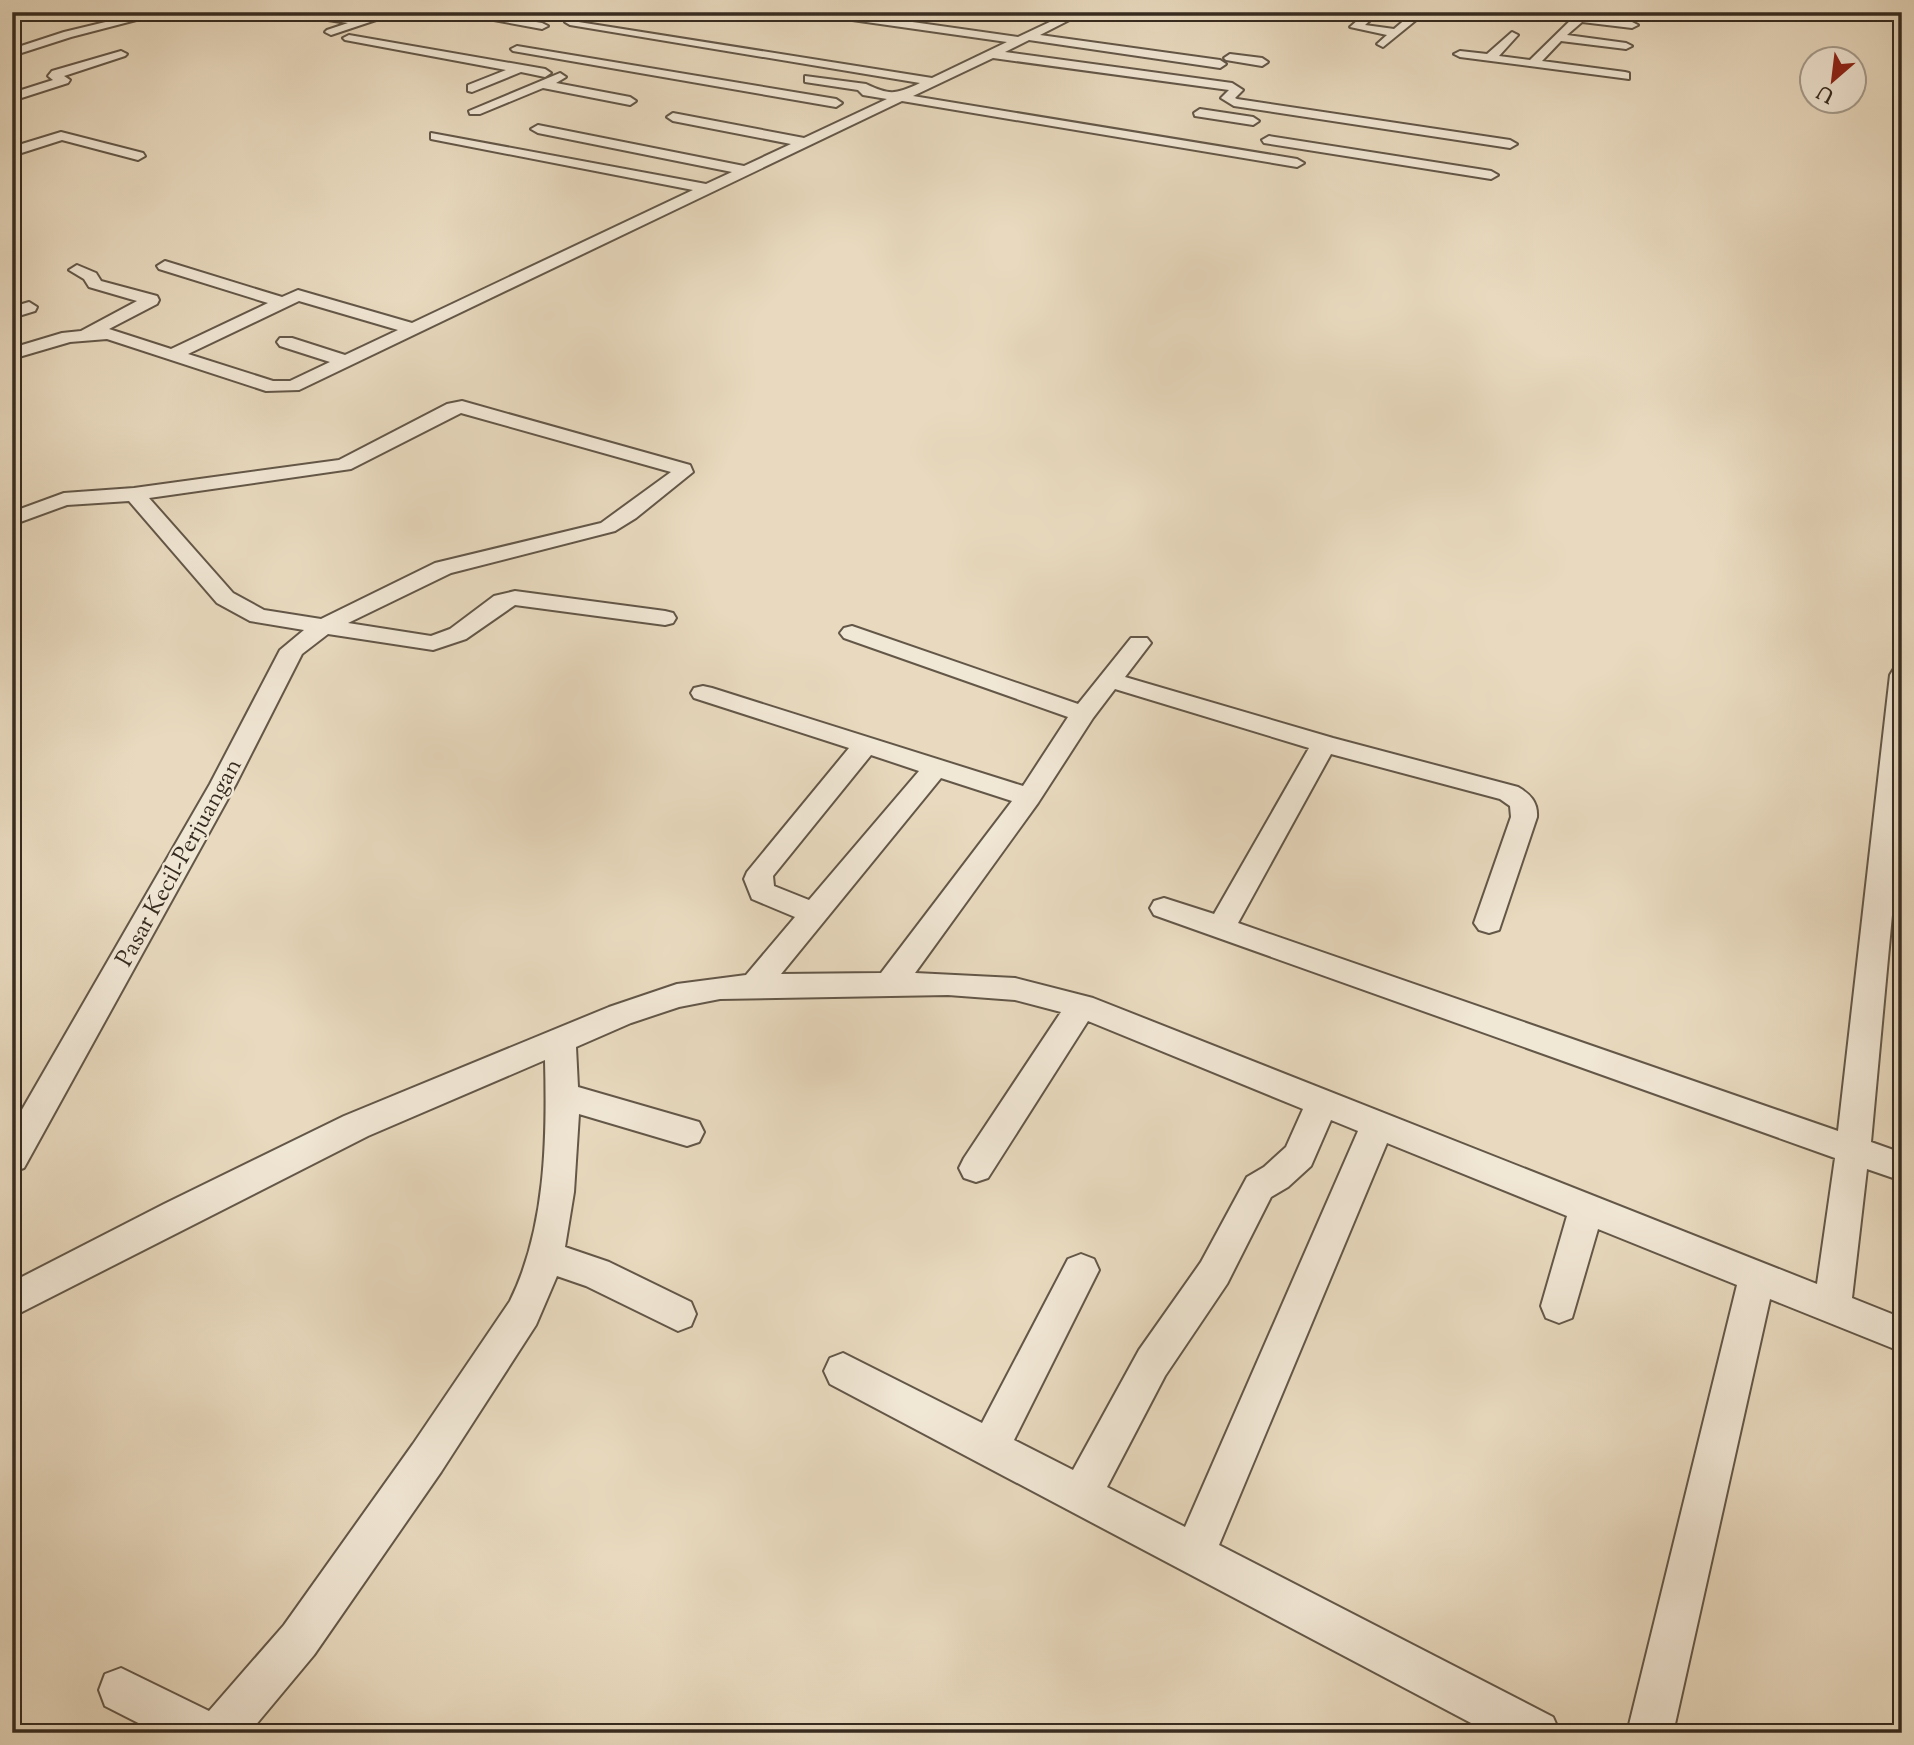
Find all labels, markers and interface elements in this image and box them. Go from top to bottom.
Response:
north arrow [1798,46,1868,116]
text: U [1813,77,1839,108]
street label: Pasar Kecil-Perjuangan [108,753,251,973]

